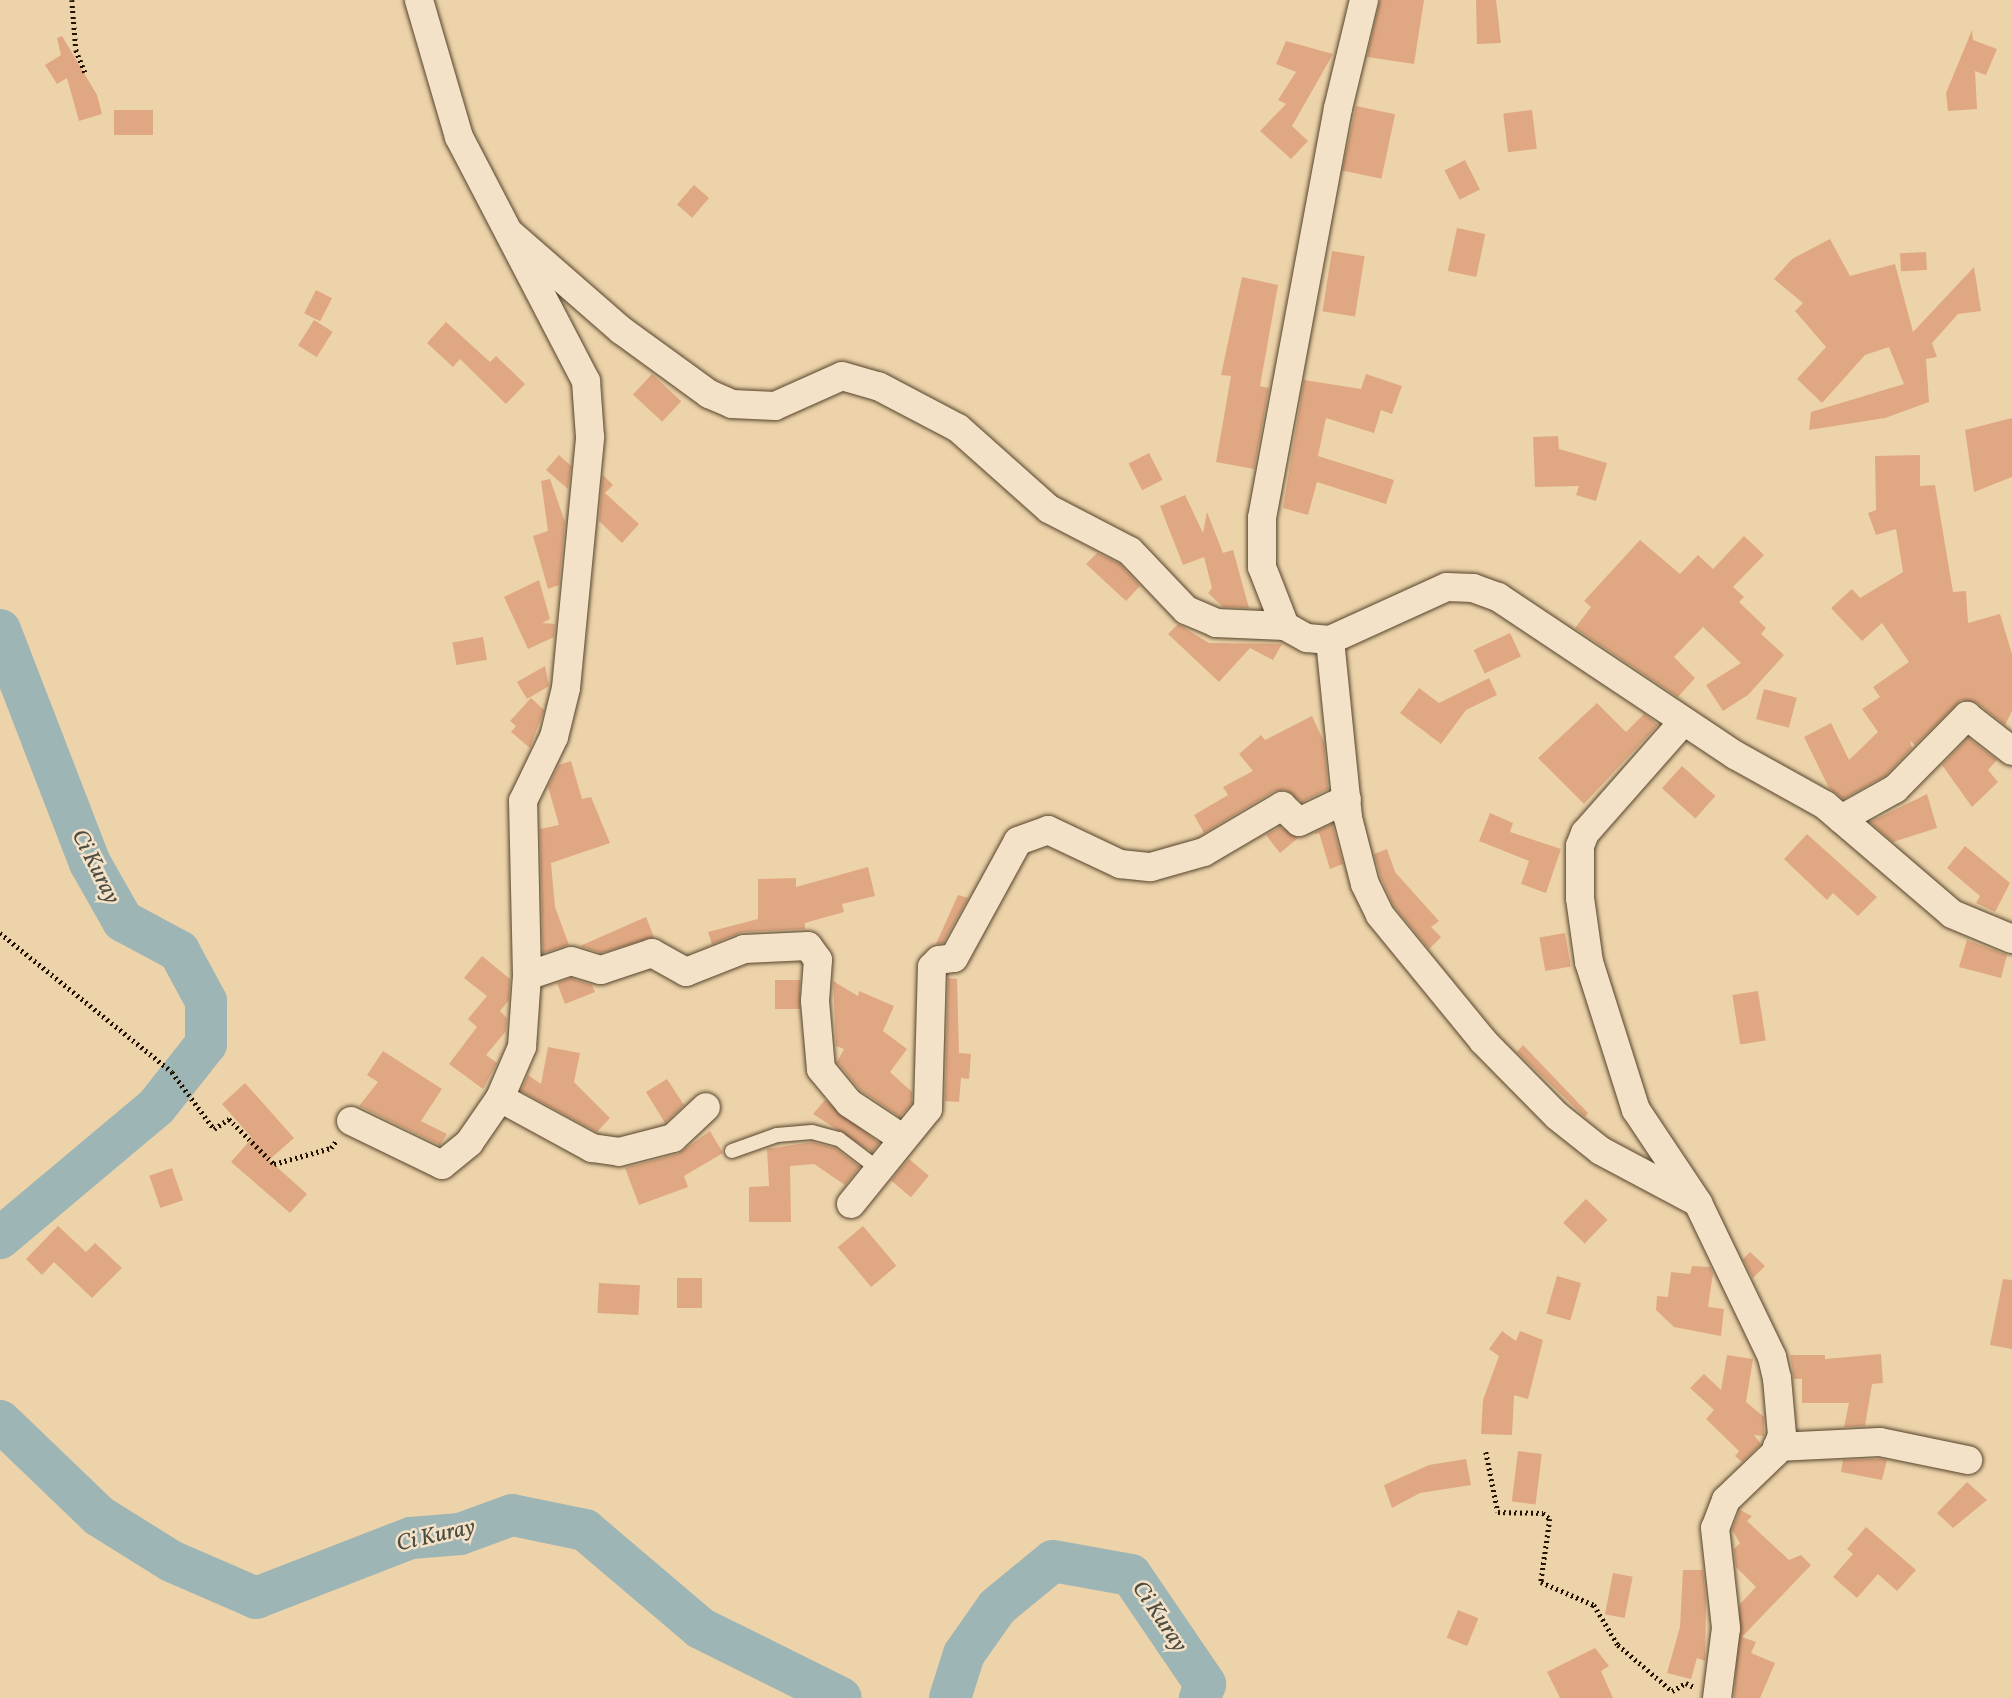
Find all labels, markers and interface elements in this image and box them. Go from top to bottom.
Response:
water label: Ci Kuray [65,825,125,909]
water label: Ci Kuray [394,1514,478,1558]
water label: Ci Kuray [1125,1576,1193,1658]

